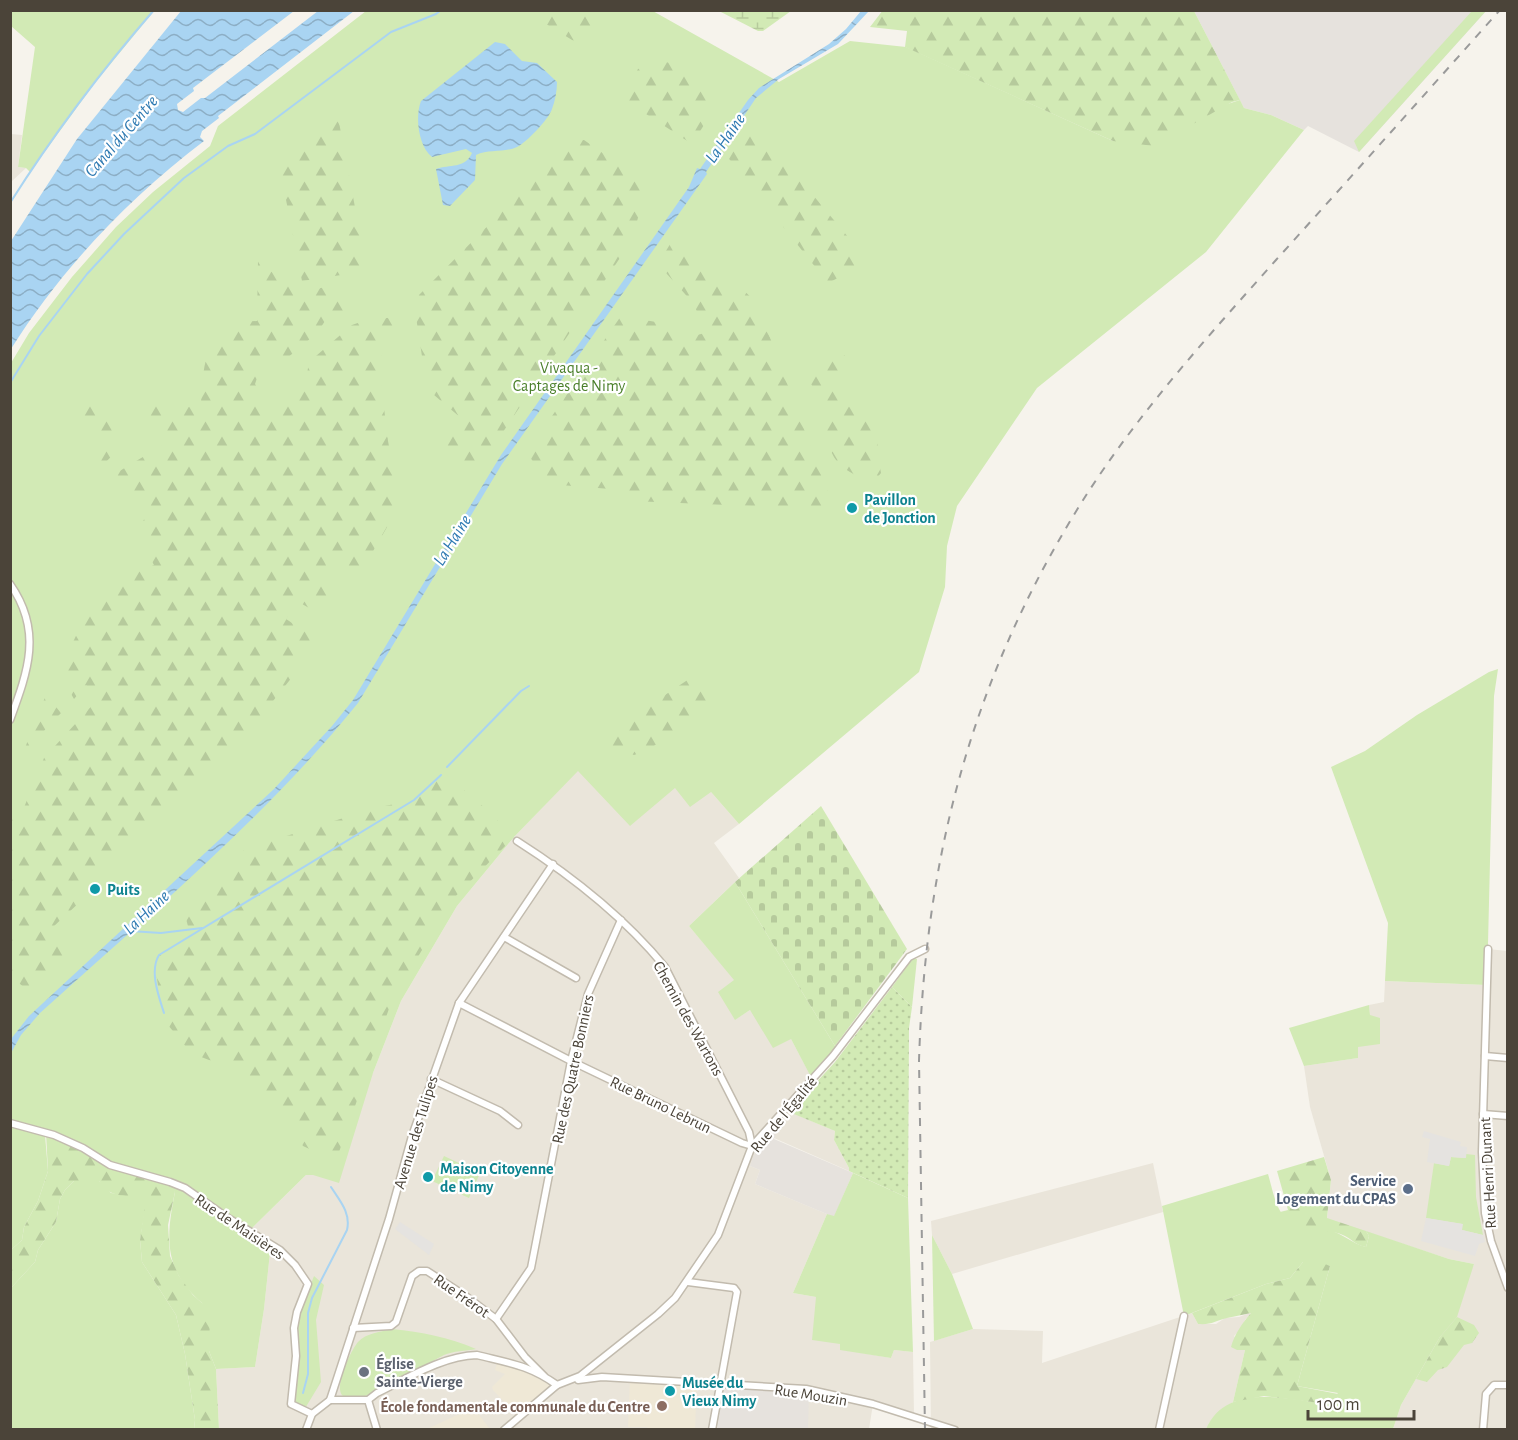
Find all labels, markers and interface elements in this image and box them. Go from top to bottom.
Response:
water label: Canal du Centre [82,92,162,181]
water label: La Haine [702,110,749,167]
park label: Vivaqua - Captages de Nimy [513,360,625,395]
place label: Pavillon de Jonction [864,492,936,526]
marker: Pavillon de Jonction [845,501,859,515]
water label: La Haine [430,512,475,569]
marker: Puits [88,882,102,896]
place label: Puits [107,882,140,898]
water label: La Haine [120,887,173,938]
street label: Chemin des Wartons [650,958,726,1079]
street label: Rue des Quatre Bonniers [549,993,598,1145]
street label: Rue de l'Égalité [746,1072,820,1156]
street label: Avenue des Tulipes [391,1074,441,1191]
street label: Rue Bruno Lebrun [607,1074,714,1136]
street label: Rue Henri Dunant [1477,1117,1499,1229]
place label: Maison Citoyenne de Nimy [440,1161,554,1196]
marker: Maison Citoyenne de Nimy [421,1170,435,1184]
place label: Service Logement du CPAS [1276,1173,1396,1207]
marker: Service Logement du CPAS [1401,1182,1415,1196]
street label: Rue de Maisières [192,1191,287,1263]
street label: Rue Frérot [431,1271,492,1321]
place label: Église Sainte-Vierge [376,1353,463,1390]
marker: Église Sainte-Vierge [357,1365,371,1379]
place label: Musée du Vieux Nimy [682,1375,757,1410]
street label: Rue Mouzin [773,1381,849,1409]
scale bar [1308,1383,1414,1421]
marker: Musée du Vieux Nimy [663,1384,677,1398]
place label: École fondamentale communale du Centre [380,1396,650,1415]
text: 100 m [1317,1396,1360,1414]
marker: École fondamentale communale du Centre [655,1399,669,1413]

